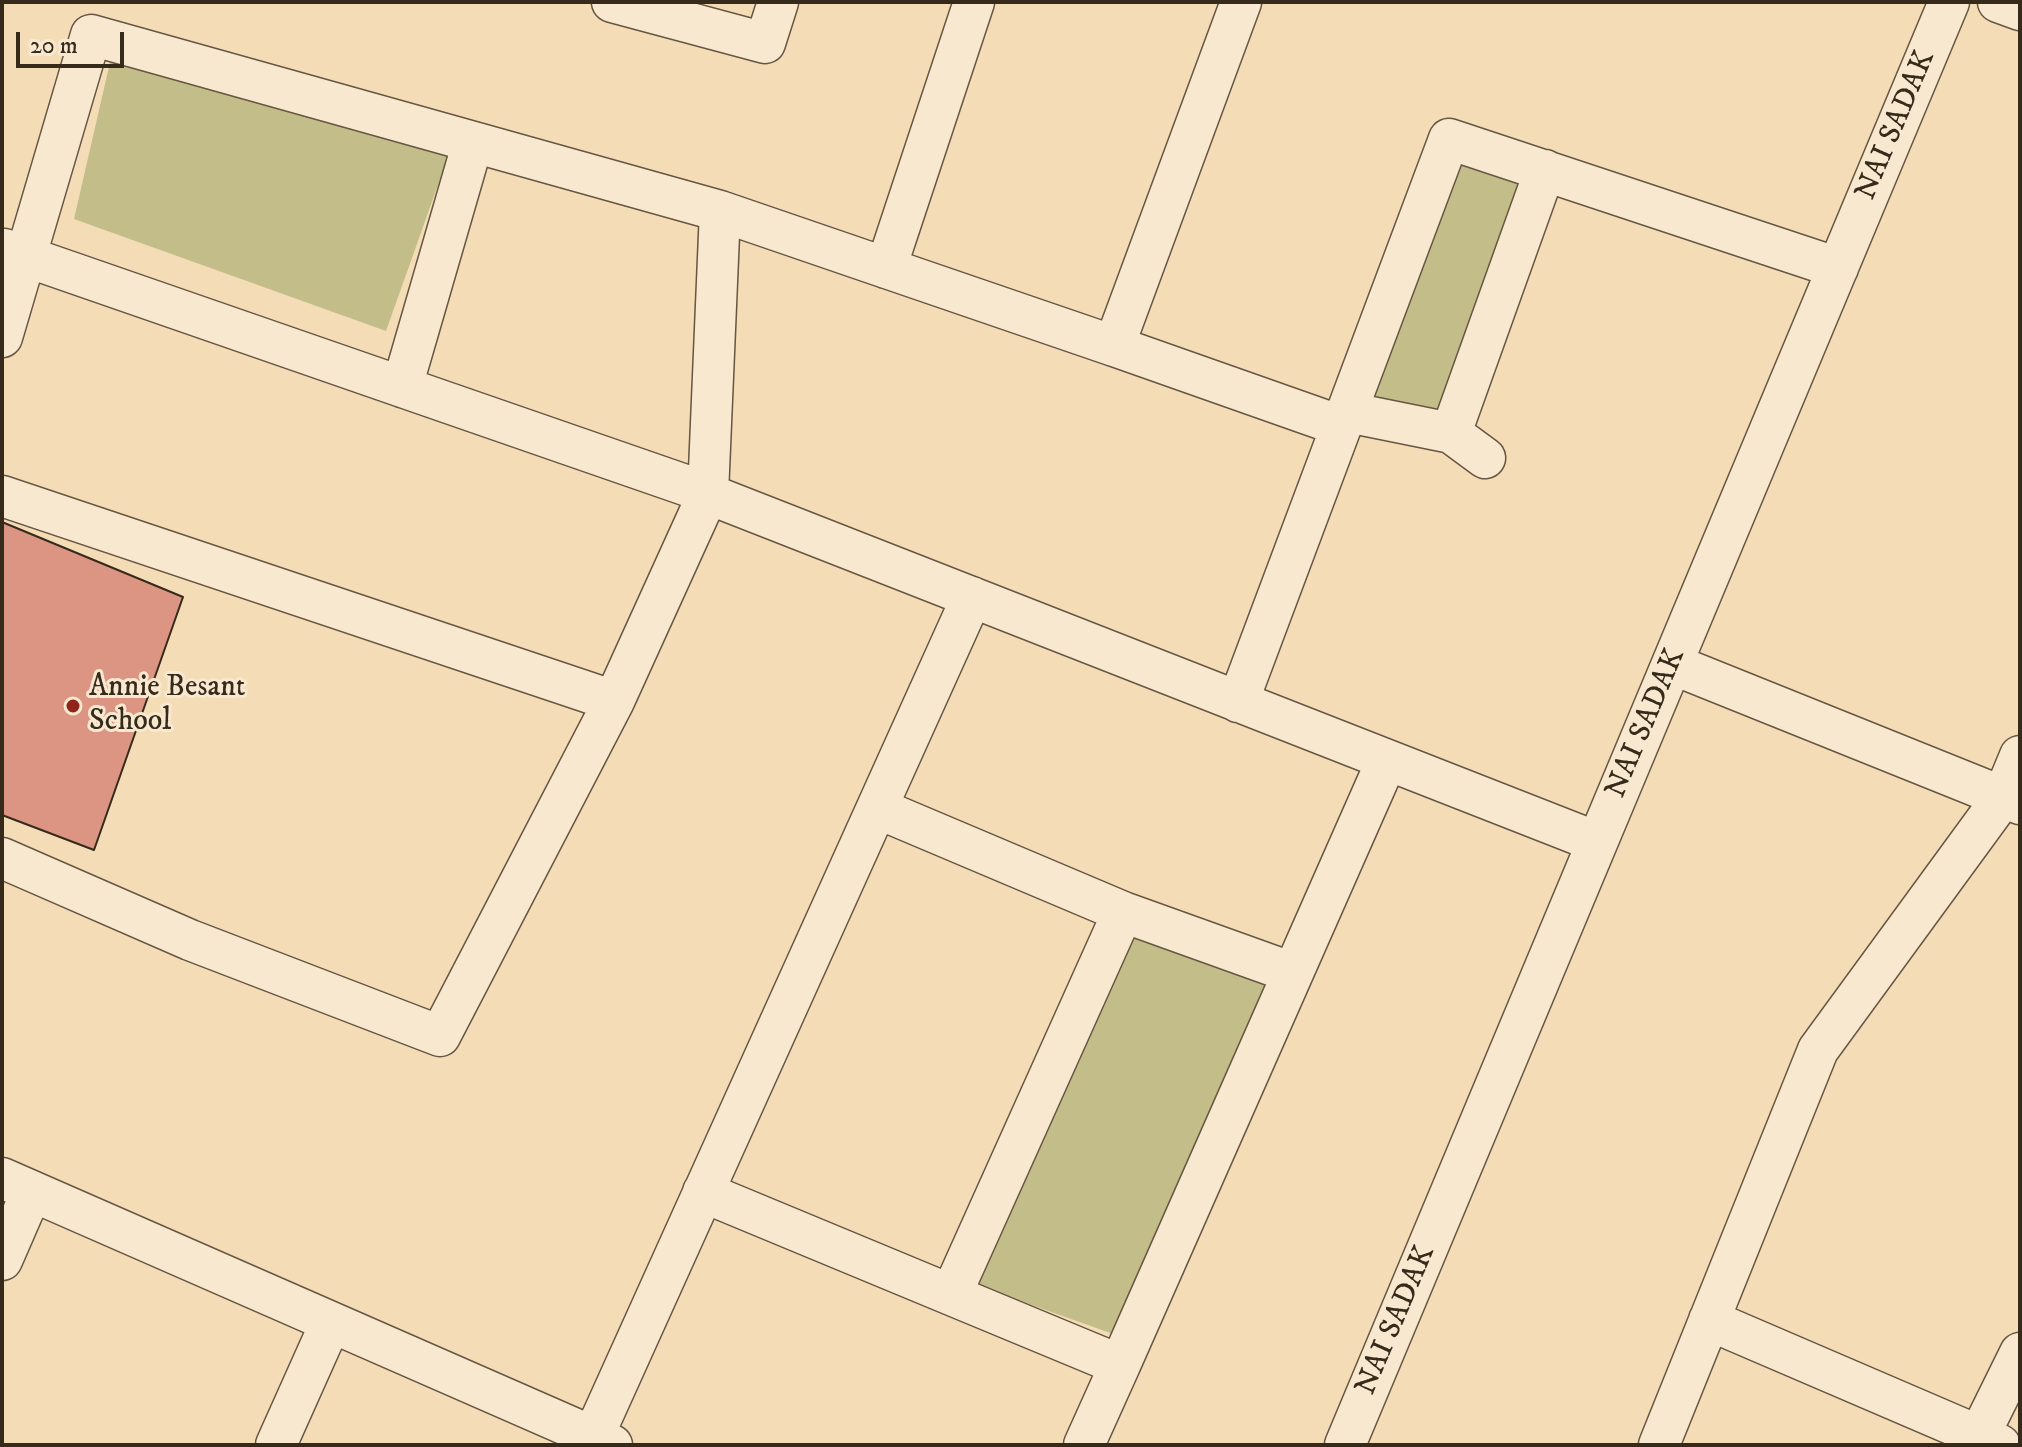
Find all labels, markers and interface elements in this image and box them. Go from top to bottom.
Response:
scale bar [20,16,128,66]
text: 20 m [30,31,78,61]
street label: NAI SADAK [1849,46,1945,206]
street label: NAI SADAK [1599,644,1695,804]
place label: Annie Besant School [89,671,245,742]
marker: Annie Besant School [64,697,82,715]
street label: NAI SADAK [1349,1241,1445,1401]

